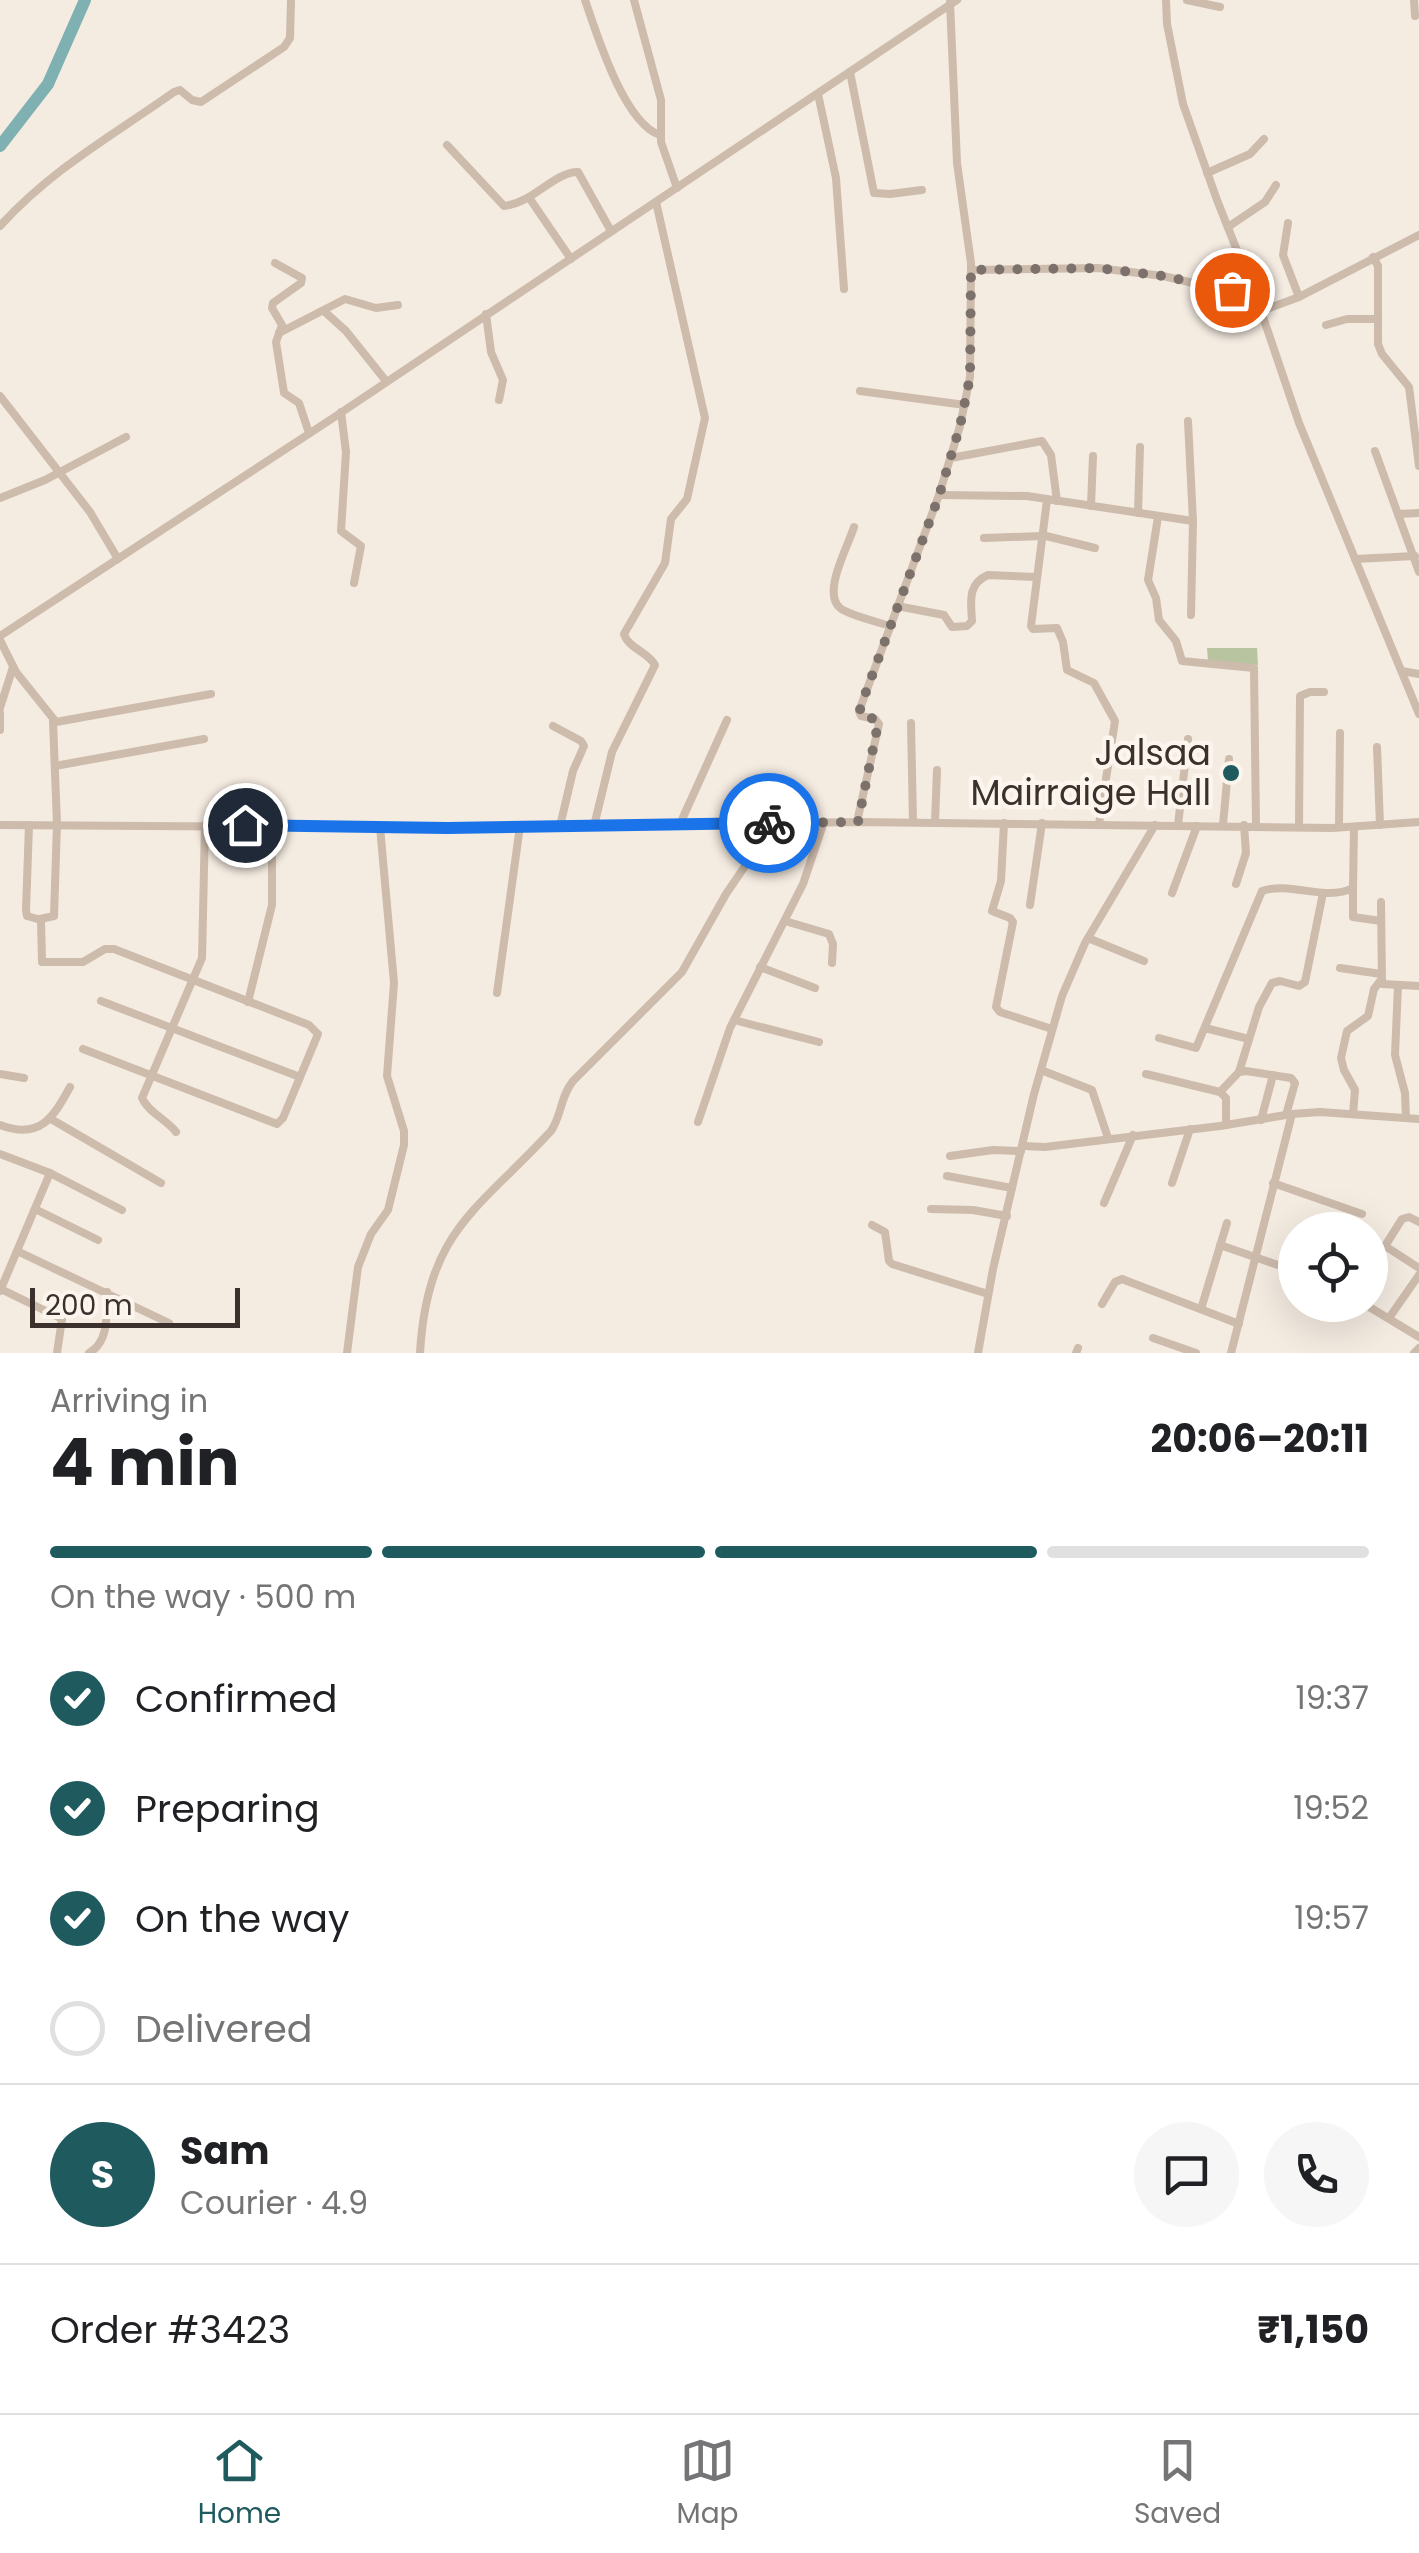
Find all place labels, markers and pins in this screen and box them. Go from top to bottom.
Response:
pin [1190,248,1275,333]
place label: Jalsaa Mairraige Hall [970,728,1211,817]
marker: Jalsaa Mairraige Hall [1220,762,1242,784]
pin [203,783,288,868]

